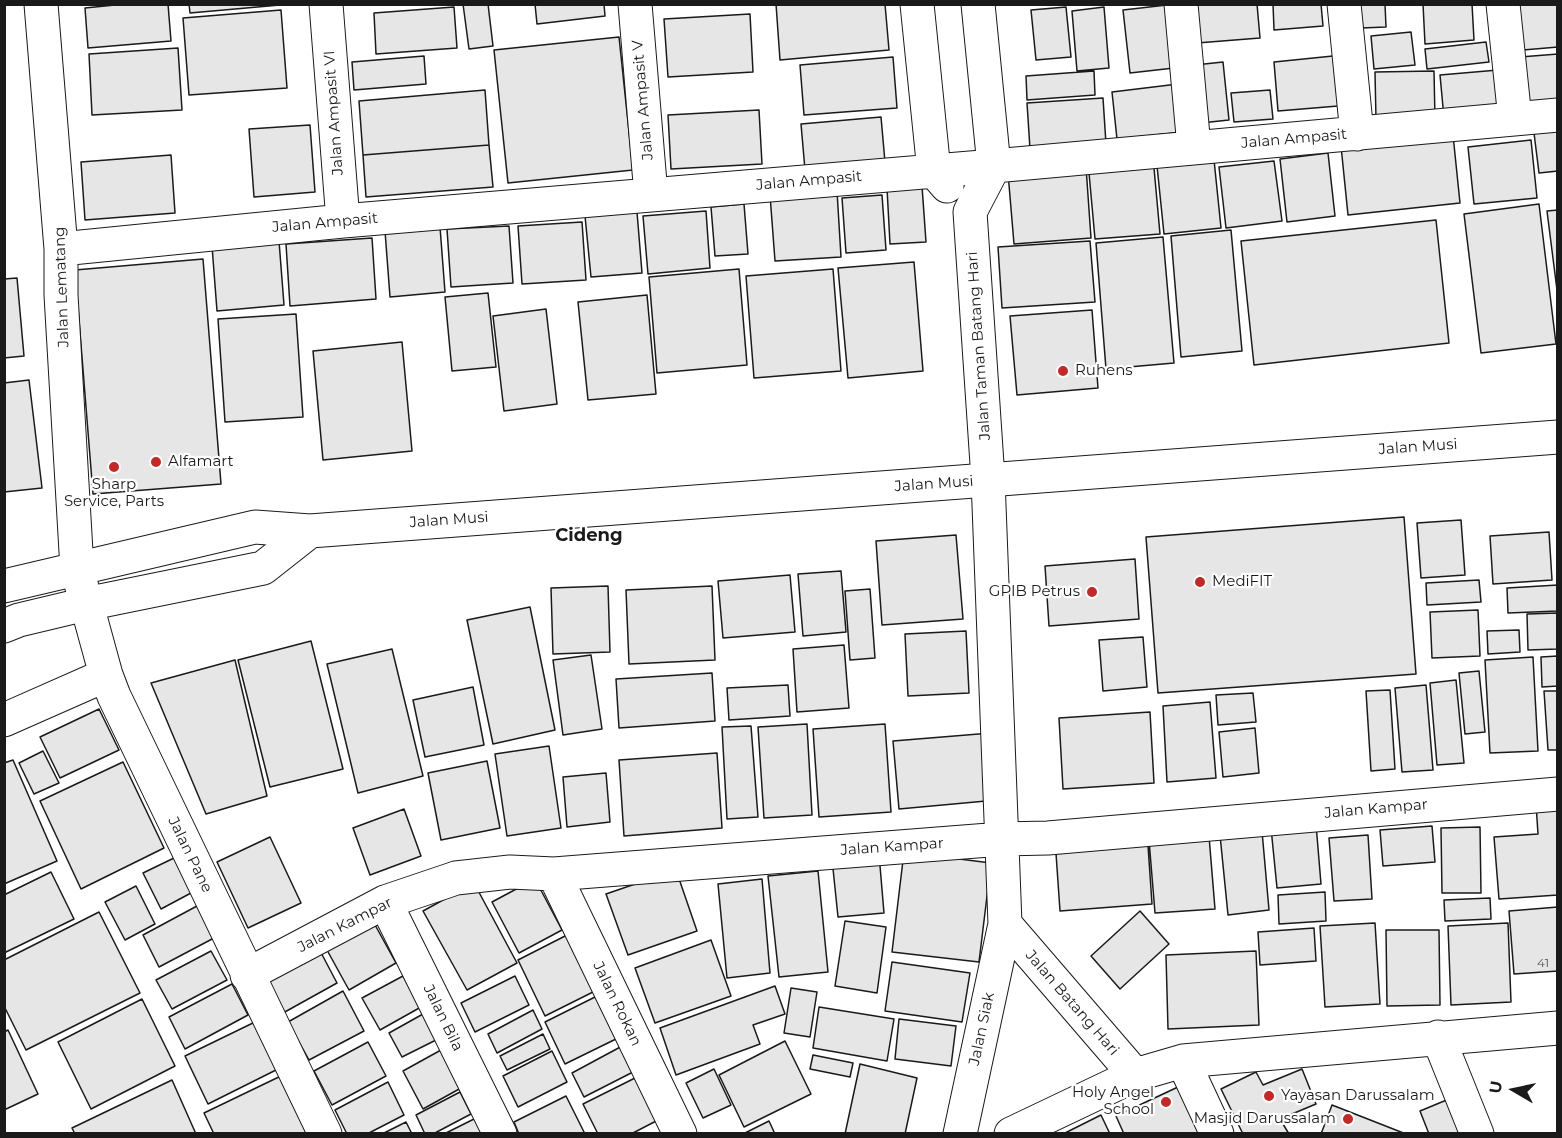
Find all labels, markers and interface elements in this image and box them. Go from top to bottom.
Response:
street label: Jalan Ampasit V [629,39,657,161]
street label: Jalan Ampasit VI [321,50,347,176]
street label: Jalan Ampasit [1240,125,1348,153]
street label: Jalan Ampasit [755,167,863,195]
street label: Jalan Ampasit [271,209,379,237]
street label: Jalan Lematang [51,226,73,348]
street label: Jalan Taman Batang Hari [963,251,995,441]
place label: Ruhens [1075,362,1133,380]
marker: Ruhens [1056,364,1070,378]
street label: Jalan Musi [1378,435,1458,459]
place label: Alfamart [168,453,234,471]
marker: Alfamart [149,455,163,469]
marker: Sharp Service, Parts [107,460,121,474]
street label: Jalan Musi [894,472,974,496]
place label: Sharp Service, Parts [64,476,164,511]
street label: Jalan Musi [409,508,489,532]
district label: Cideng [555,525,623,547]
place label: MediFIT [1212,573,1272,591]
marker: MediFIT [1193,575,1207,589]
place label: GPIB Petrus [989,583,1080,601]
marker: GPIB Petrus [1085,585,1099,599]
street label: Jalan Kampar [1324,796,1428,822]
street label: Jalan Pane [164,814,216,896]
street label: Jalan Kampar [840,834,944,860]
street label: Jalan Kampar [295,893,395,957]
street label: Jalan Batang Hari [1021,947,1123,1059]
house number: 41 [1537,956,1549,970]
street label: Jalan Rokan [589,959,645,1049]
street label: Jalan Bila [419,982,467,1054]
street label: Jalan Siak [965,991,999,1067]
north arrow [1484,1060,1544,1120]
text: U [1485,1079,1506,1095]
place label: Holy Angel School [1072,1084,1154,1119]
place label: Yayasan Darussalam [1281,1087,1435,1105]
marker: Yayasan Darussalam [1262,1089,1276,1103]
marker: Holy Angel School [1159,1095,1173,1109]
place label: Masjid Darussalam [1194,1110,1336,1128]
marker: Masjid Darussalam [1341,1112,1355,1126]

